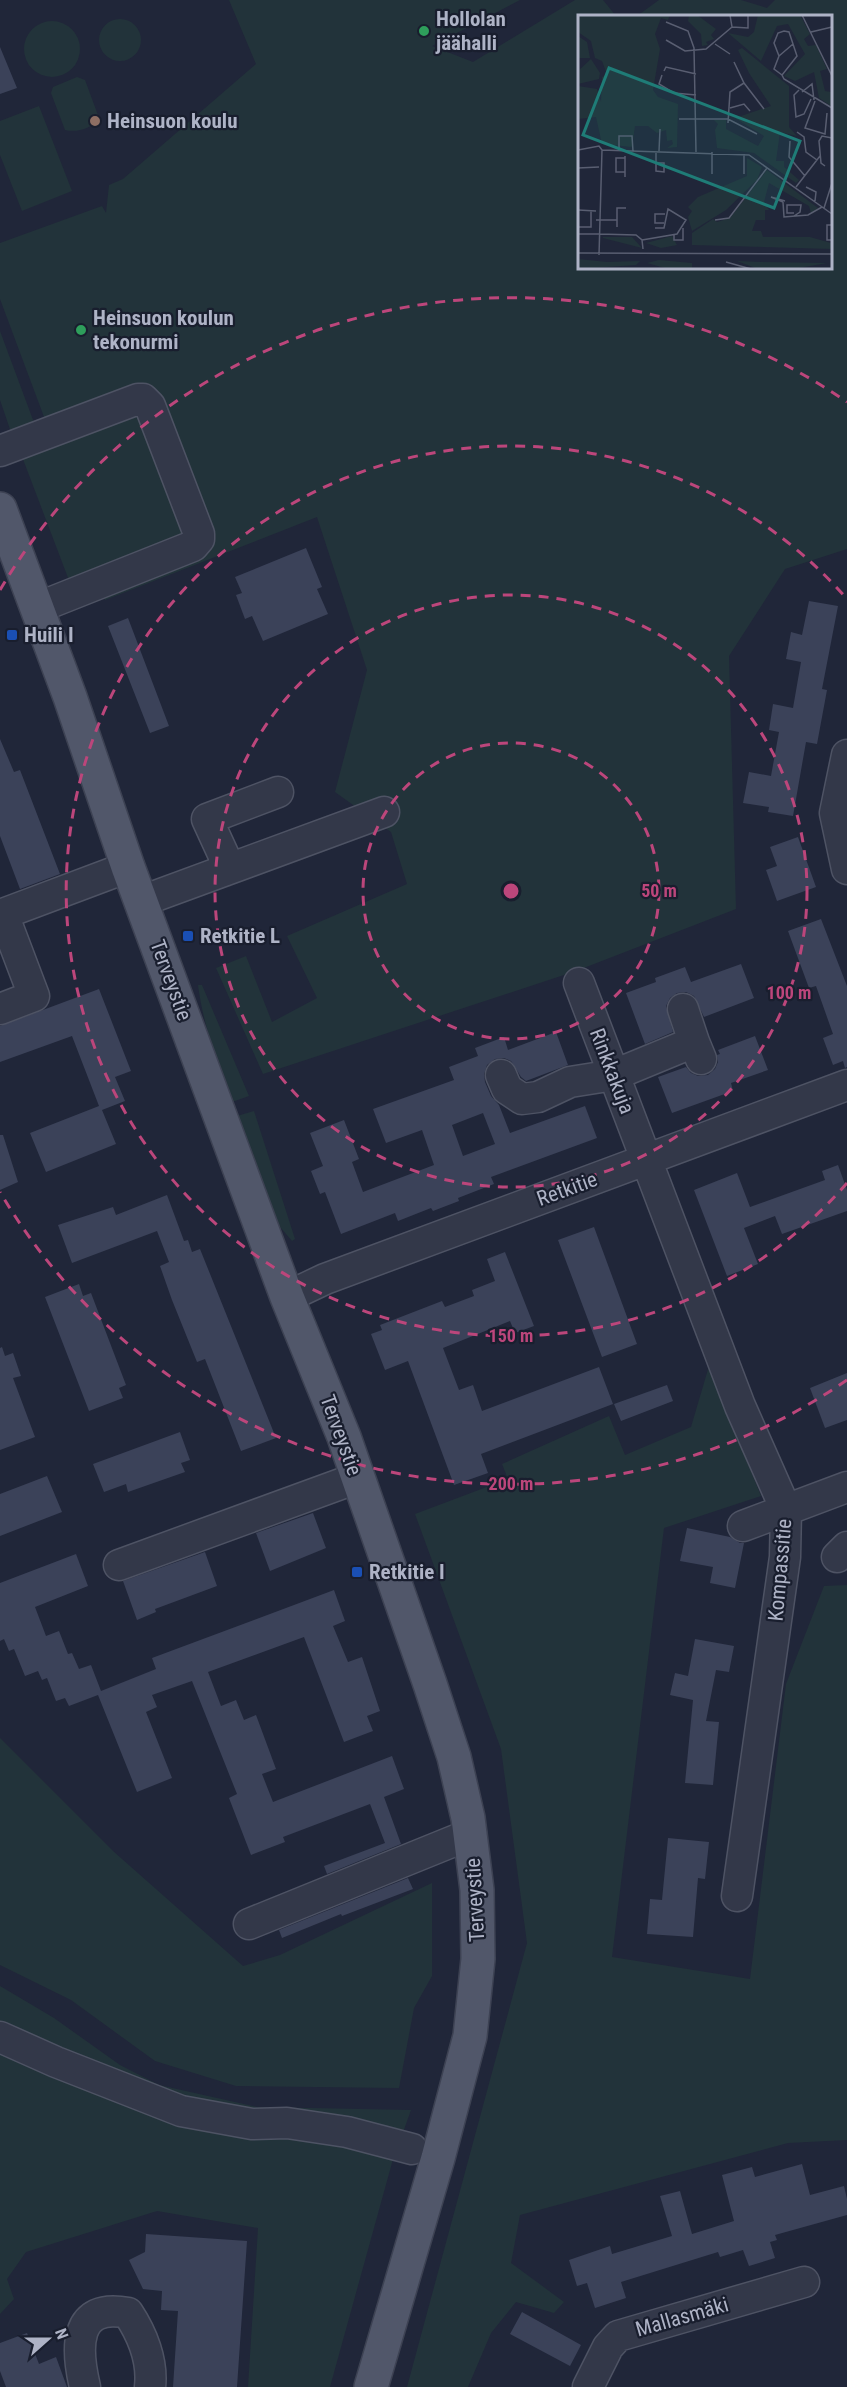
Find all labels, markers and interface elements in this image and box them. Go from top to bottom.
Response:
place label: Hollolan jäähalli [435,7,506,55]
inset map [578,15,832,268]
marker: Hollolan jäähalli [417,24,431,38]
place label: Heinsuon koulu [107,109,237,133]
marker: Heinsuon koulu [88,114,102,128]
place label: Heinsuon koulun tekonurmi [93,306,234,354]
marker: Heinsuon koulun tekonurmi [74,323,88,337]
place label: Huili I [24,623,74,647]
marker: Huili I [5,628,19,642]
text: 50 m [641,880,677,901]
centre of rings [501,881,521,901]
place label: Retkitie L [200,924,280,948]
marker: Retkitie L [181,929,195,943]
street label: Terveystie [145,936,197,1024]
text: 100 m [767,982,811,1003]
street label: Rinkkakuja [585,1025,639,1117]
street label: Retkitie [534,1167,601,1211]
text: 150 m [489,1325,533,1346]
street label: Terveystie [315,1391,367,1479]
text: 200 m [489,1473,533,1494]
street label: Kompassitie [764,1518,796,1622]
place label: Retkitie I [369,1560,445,1584]
marker: Retkitie I [350,1565,364,1579]
street label: Terveystie [461,1857,489,1943]
street label: Mallasmäki [633,2292,731,2342]
north arrow [18,2309,78,2369]
text: N [51,2326,72,2342]

